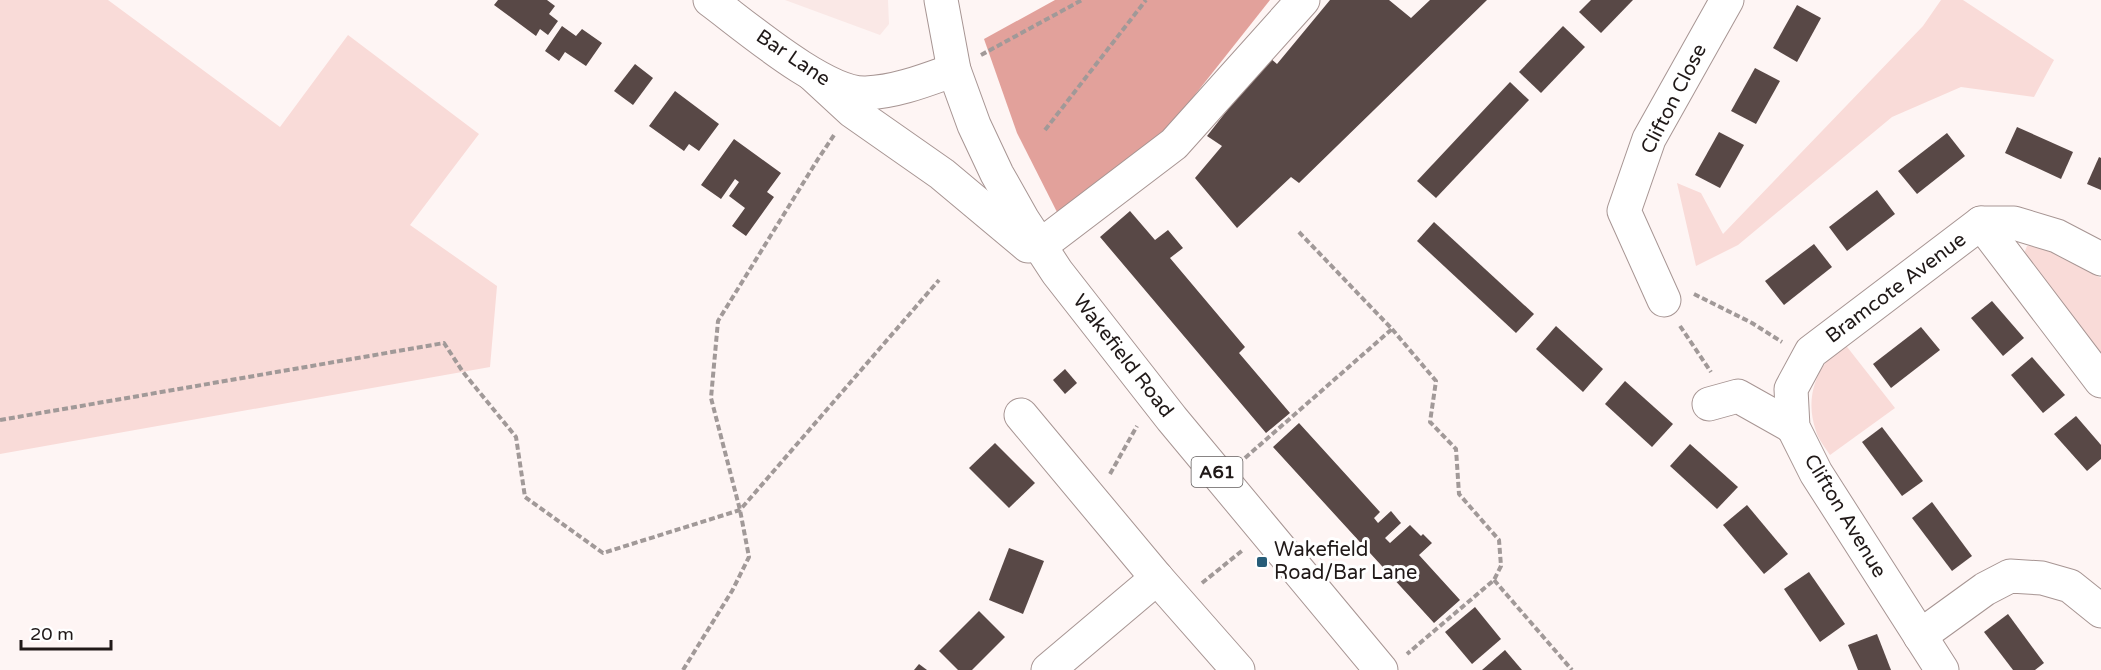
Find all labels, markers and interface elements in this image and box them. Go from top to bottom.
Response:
street label: Bar Lane [751,24,835,92]
street label: Clifton Close [1636,40,1712,158]
street label: Bramcote Avenue [1821,227,1971,349]
street label: Wakefield Road [1067,290,1179,422]
street label: Clifton Avenue [1799,450,1891,582]
road number: A61 [1192,457,1242,487]
place label: Wakefield Road/Bar Lane [1274,538,1417,585]
marker: Wakefield Road/Bar Lane [1255,555,1269,569]
scale bar [21,613,111,651]
text: 20 m [30,623,74,645]

